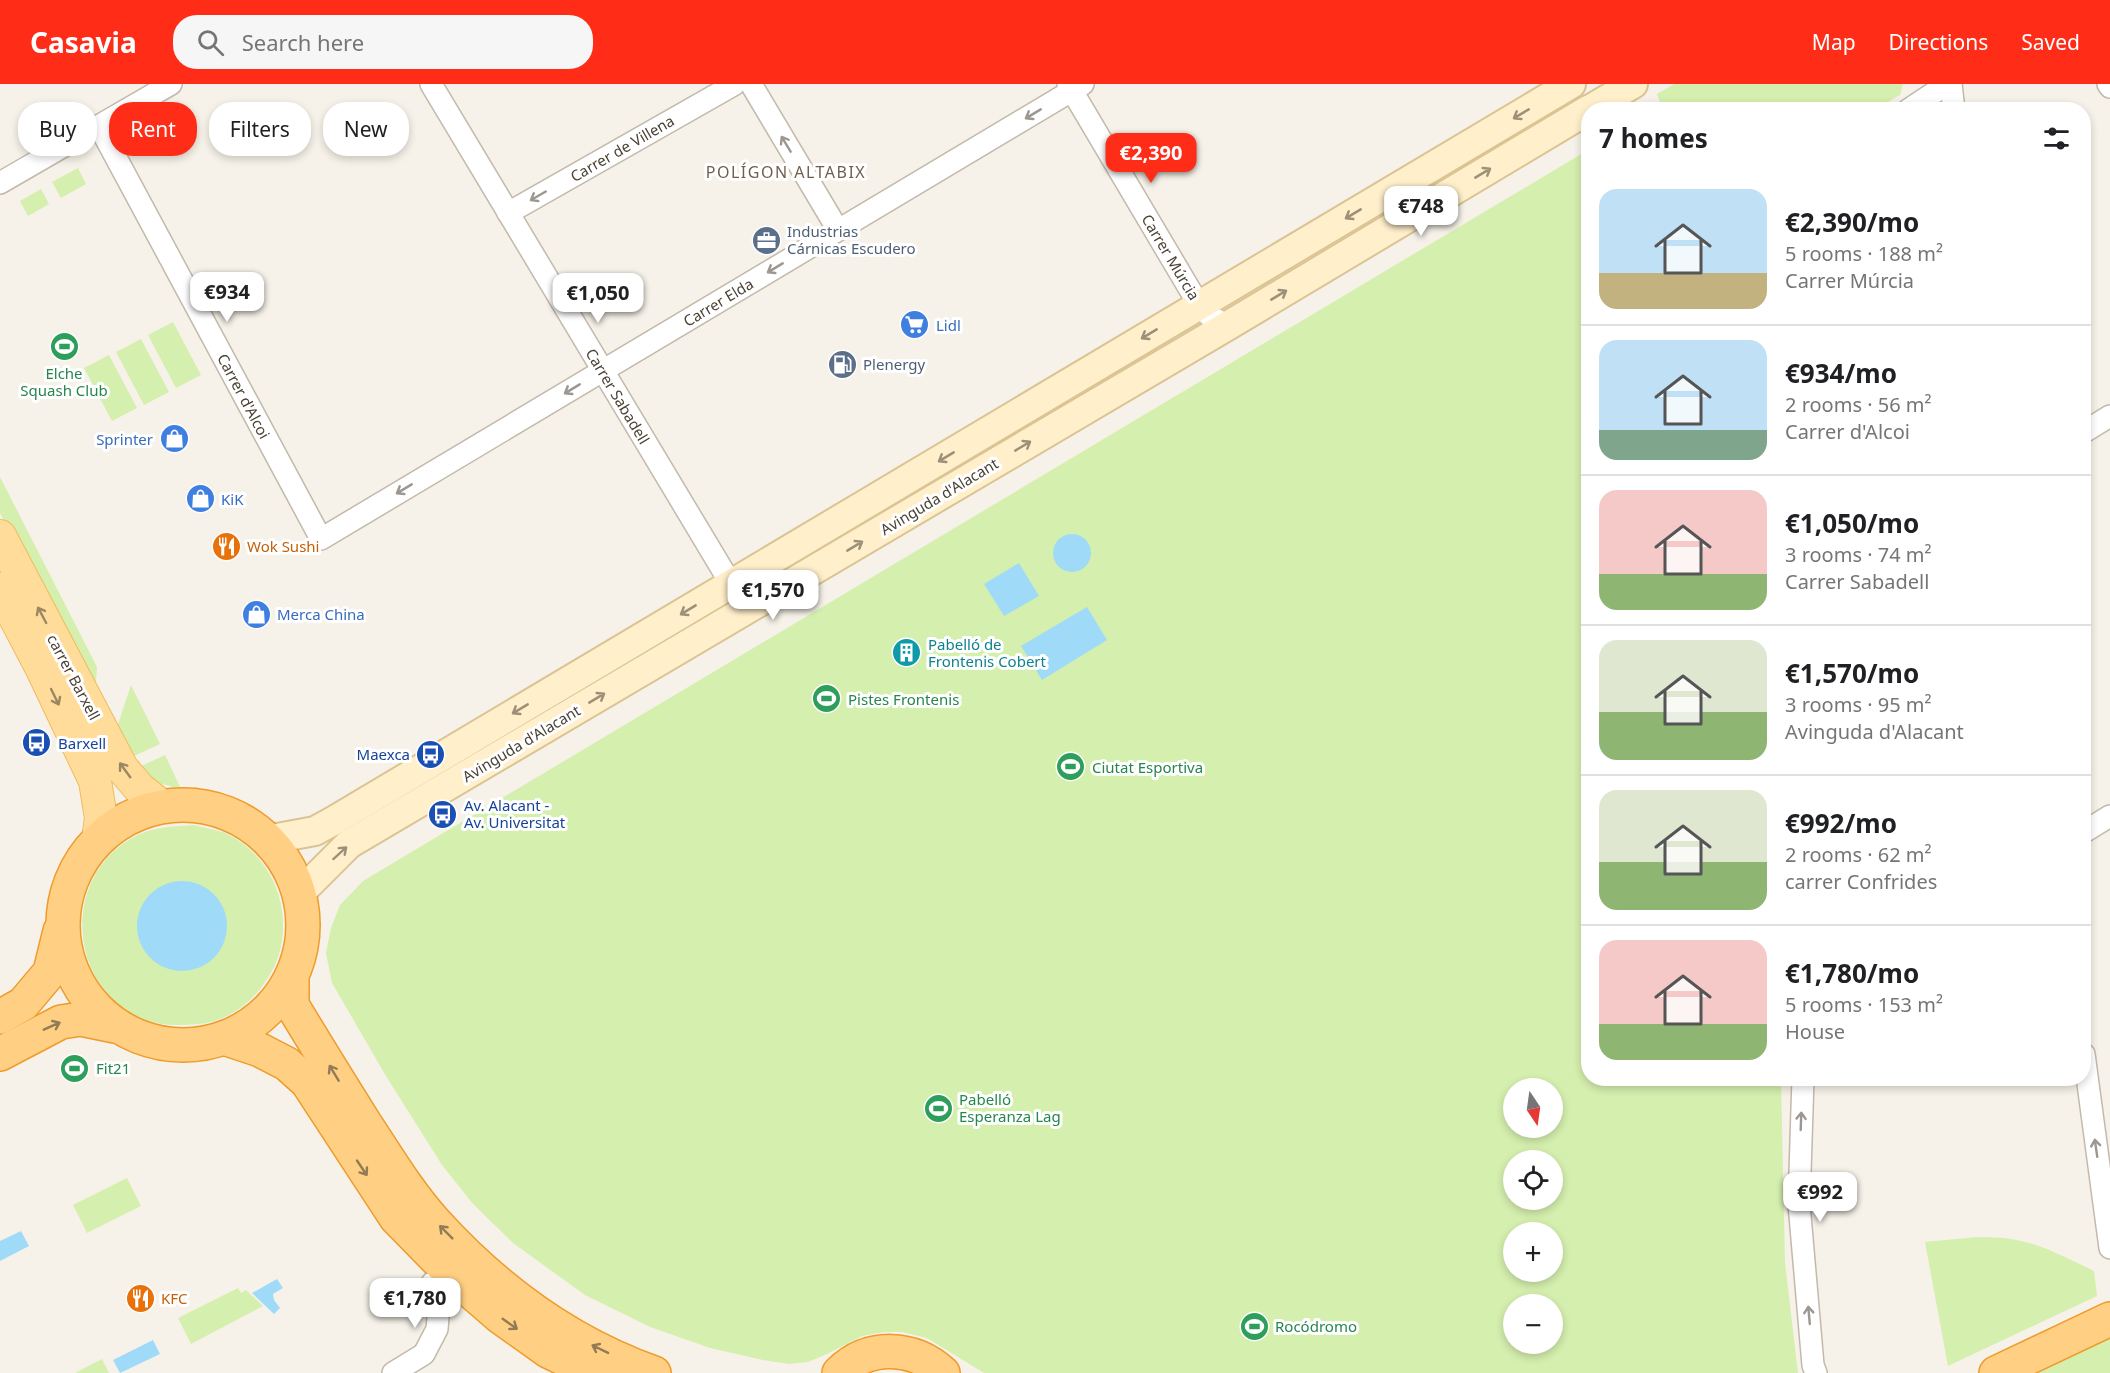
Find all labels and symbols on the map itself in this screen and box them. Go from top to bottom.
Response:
one-way arrow [1025,108,1042,120]
one-way arrow [1513,108,1530,120]
street label: Carrer de Villena [566,110,678,186]
pin: €2,390 [1102,133,1200,184]
one-way arrow [780,136,792,153]
district label: POLÍGON ALTABIX [706,161,866,183]
one-way arrow [1474,167,1491,179]
pin: €748 [1385,186,1457,237]
one-way arrow [530,190,547,202]
one-way arrow [1345,209,1362,221]
street label: Carrer Múrcia [1138,210,1204,304]
place label: Industrias Cárnicas Escudero [787,221,916,258]
office icon: Industrias Cárnicas Escudero [750,224,782,256]
one-way arrow [767,262,784,274]
pin: €934 [191,272,263,323]
pin: €1,050 [549,273,647,324]
street label: Carrer Elda [679,273,757,331]
one-way arrow [1270,288,1287,300]
supermarket icon: Lidl [899,309,931,341]
place label: Lidl [936,315,961,335]
one-way arrow [1141,329,1158,341]
sports icon: Elche Squash Club [48,330,80,362]
street label: Carrer Sabadell [582,344,654,448]
fuel station icon: Plenergy [826,348,858,380]
street label: Carrer d'Alcoi [213,350,275,442]
place label: Plenergy [863,354,925,374]
place label: Elche Squash Club [20,363,108,400]
one-way arrow [564,384,581,396]
shop icon: Sprinter [158,423,190,455]
place label: Sprinter [96,429,153,449]
one-way arrow [1014,440,1031,452]
one-way arrow [938,451,955,463]
street label: Avinguda d'Alacant [876,453,1002,539]
shop icon: KiK [184,483,216,515]
one-way arrow [396,484,413,496]
place label: KiK [221,489,244,509]
restaurant icon: Wok Sushi [210,530,242,562]
place label: Wok Sushi [247,536,319,556]
one-way arrow [847,539,864,551]
pin: €1,570 [724,570,822,621]
shop icon: Merca China [240,598,272,630]
place label: Merca China [277,604,365,624]
one-way arrow [680,604,697,616]
one-way arrow [35,607,47,625]
street label: carrer Barxell [43,631,105,723]
place label: Pabelló de Frontenis Cobert [928,634,1047,671]
building icon: Pabelló de Frontenis Cobert [891,637,923,669]
sports icon: Pistes Frontenis [811,683,843,715]
one-way arrow [50,688,62,706]
place label: Pistes Frontenis [848,689,959,709]
one-way arrow [588,692,605,704]
street label: Avinguda d'Alacant [458,700,584,786]
one-way arrow [512,704,529,716]
bus stop icon: Barxell [21,727,53,759]
place label: Barxell [58,733,106,753]
bus stop icon: Maexca [415,738,447,770]
place label: Maexca [357,744,410,764]
sports icon: Ciutat Esportiva [1055,751,1087,783]
place label: Ciutat Esportiva [1092,757,1203,777]
one-way arrow [118,762,131,778]
place label: Av. Alacant - Av. Universitat [464,795,566,832]
bus stop icon: Av. Alacant - Av. Universitat [427,798,459,830]
one-way arrow [332,846,347,860]
one-way arrow [42,1020,60,1031]
sports icon: Fit21 [59,1052,91,1084]
place label: Fit21 [96,1058,130,1078]
one-way arrow [327,1065,339,1082]
north arrow [1503,1078,1563,1138]
place label: Pabelló Esperanza Lag [959,1089,1061,1126]
sports icon: Pabelló Esperanza Lag [922,1092,954,1124]
one-way arrow [1795,1111,1807,1131]
one-way arrow [2091,1139,2102,1159]
one-way arrow [356,1160,368,1176]
pin: €992 [1784,1172,1856,1223]
one-way arrow [438,1225,453,1240]
pin: €1,780 [366,1278,464,1329]
restaurant icon: KFC [124,1282,156,1314]
place label: KFC [161,1288,188,1308]
one-way arrow [1803,1306,1814,1326]
sports icon: Rocódromo [1238,1310,1270,1342]
place label: Rocódromo [1275,1316,1357,1336]
one-way arrow [501,1318,517,1330]
one-way arrow [591,1343,609,1355]

